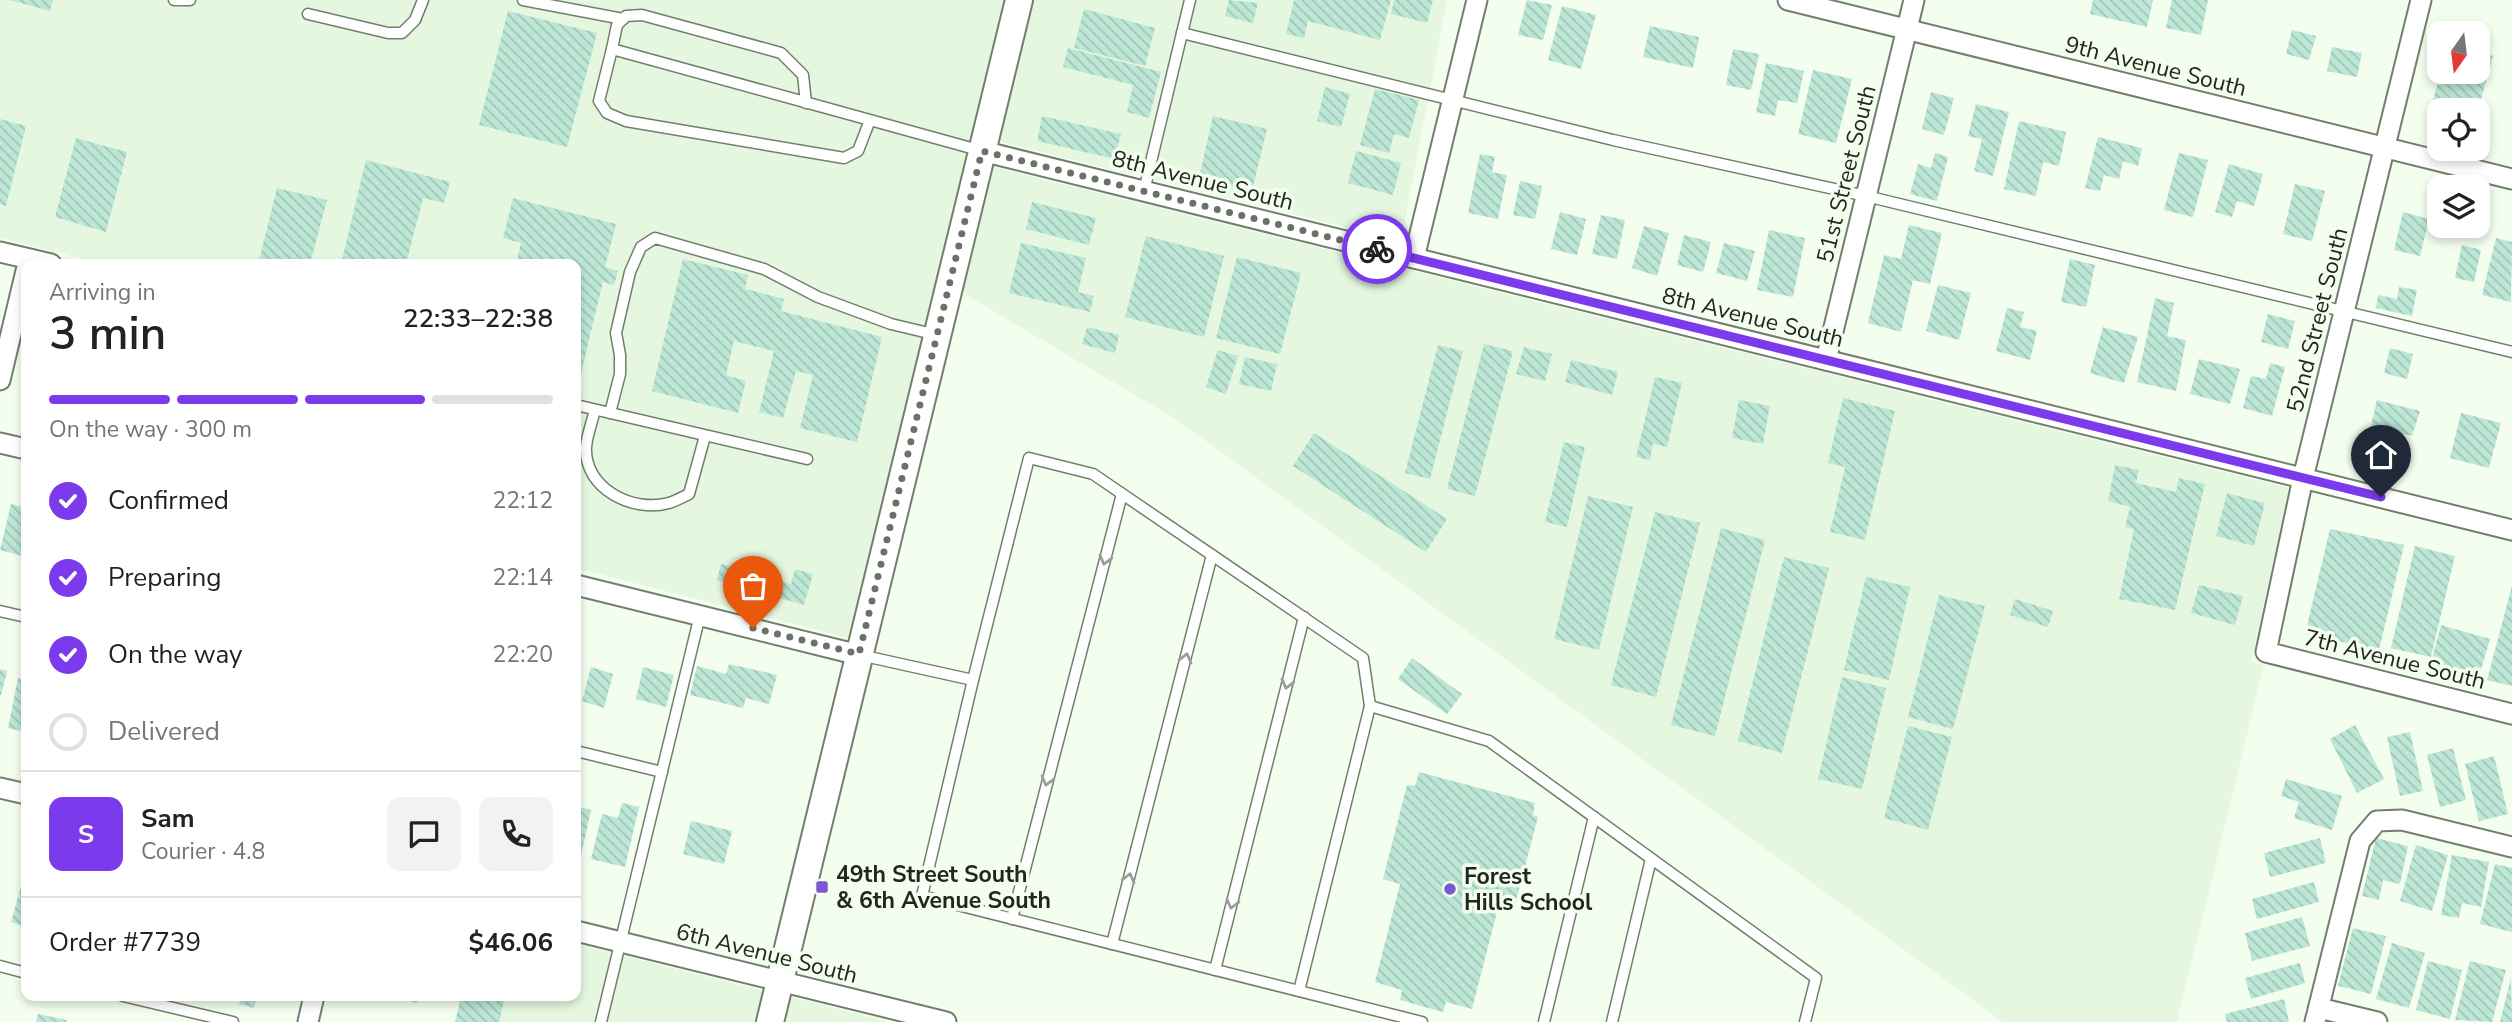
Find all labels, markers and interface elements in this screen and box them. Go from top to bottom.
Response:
north arrow [2427,21,2490,84]
map controls [2427,21,2490,238]
street label: 9th Avenue South [2062,29,2250,104]
street label: 51st Street South [1809,82,1884,266]
button: locate [2427,98,2490,161]
street label: 8th Avenue South [1109,143,1297,218]
button: layers [2427,175,2490,238]
courier [1342,214,1412,284]
street label: 52nd Street South [2280,224,2355,416]
icon: bike [1358,230,1396,268]
text: Arriving in [49,277,156,308]
street label: 8th Avenue South [1659,280,1847,355]
text: 22:33–22:38 [403,301,553,336]
text: 3 min [49,302,166,365]
text: On the way · 300 m [49,414,252,445]
pin [2351,425,2411,497]
icon: home [2362,436,2400,474]
icon: check [49,482,87,520]
text: Confirmed [108,483,229,518]
text: 22:12 [493,485,553,516]
one-way arrow [1099,554,1113,566]
pin [723,556,783,628]
icon: check [49,559,87,597]
text: Preparing [108,560,221,595]
text: 22:14 [493,562,553,593]
icon: bag [734,567,772,605]
street label: 7th Avenue South [2301,622,2489,697]
icon: check [49,636,87,674]
text: On the way [108,637,242,672]
text: 22:20 [493,639,553,670]
one-way arrow [1178,652,1192,664]
one-way arrow [1281,677,1295,689]
text: Delivered [108,714,220,749]
one-way arrow [1041,775,1056,787]
button: chat [387,797,461,871]
button: phone [479,797,553,871]
text: Sam [141,801,194,836]
text: S [78,817,94,852]
text: Courier · 4.8 [141,836,265,867]
place label: 49th Street South & 6th Avenue South [836,859,1051,916]
place label: Forest Hills School [1464,861,1593,918]
one-way arrow [1121,872,1135,884]
marker: 49th Street South & 6th Avenue South [814,879,830,895]
marker: Forest Hills School [1442,881,1458,897]
one-way arrow [1226,898,1240,910]
street label: 6th Avenue South [673,916,861,991]
text: Order #7739 [49,925,201,960]
text: $46.06 [469,925,553,960]

